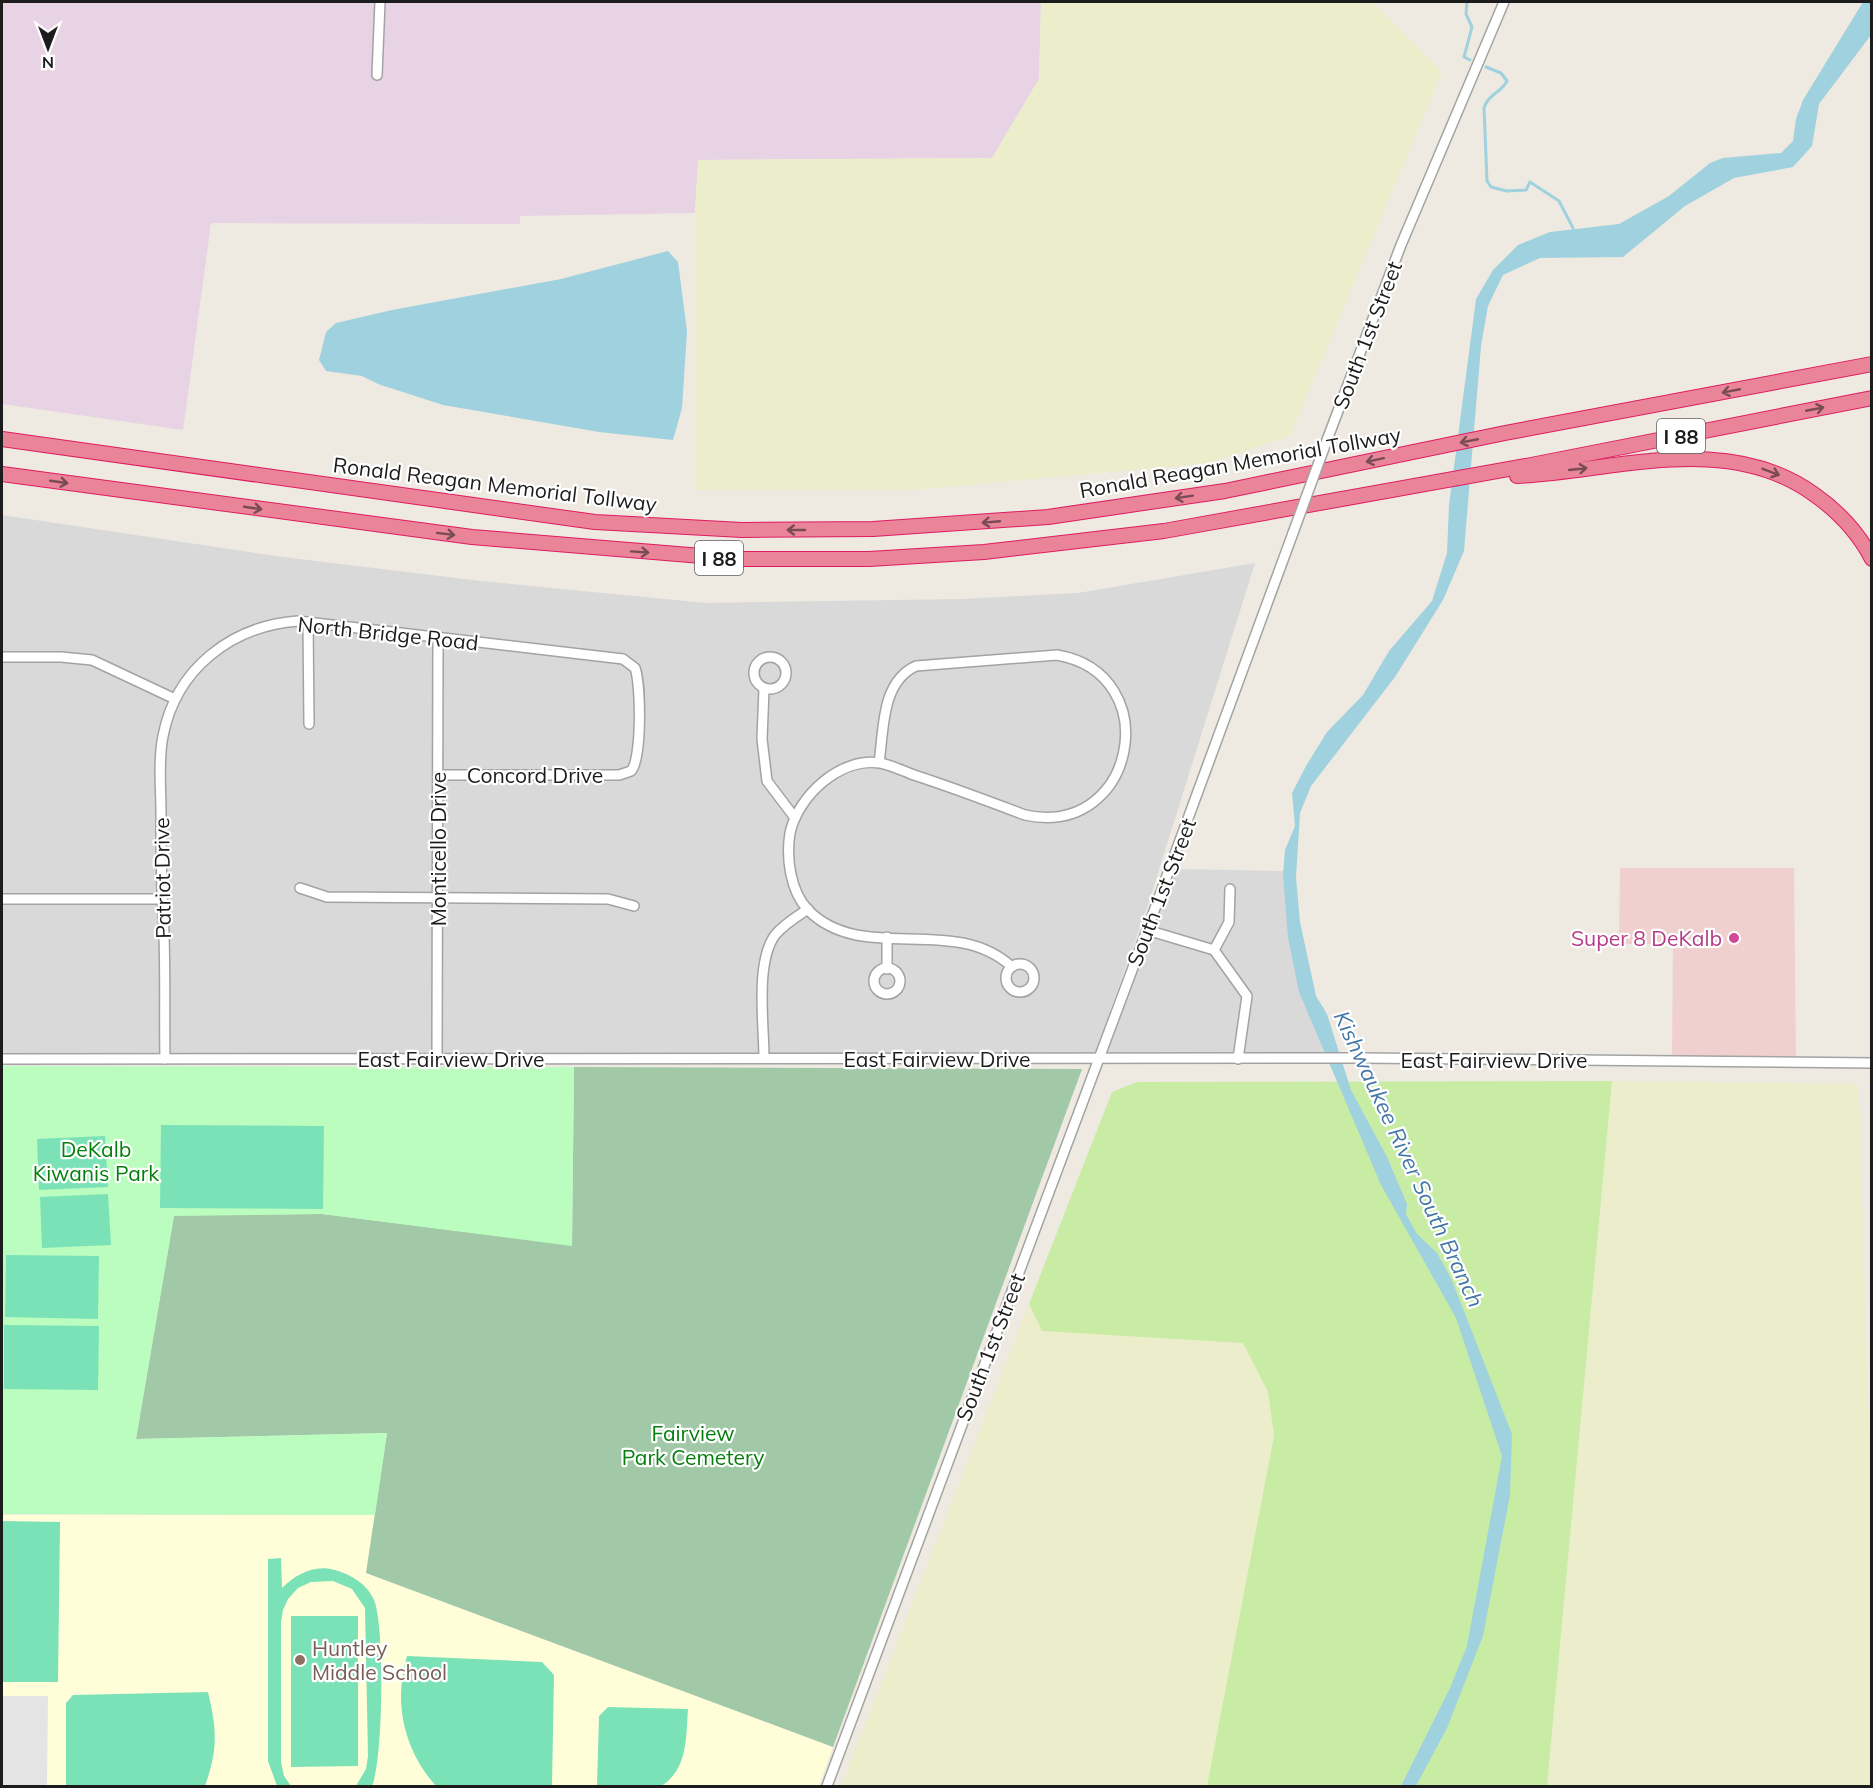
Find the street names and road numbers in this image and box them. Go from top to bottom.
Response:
street label: South 1st Street [1327,257,1407,413]
road number: I 88 [1657,419,1705,453]
street label: Ronald Reagan Memorial Tollway [1077,421,1403,503]
street label: Ronald Reagan Memorial Tollway [332,451,658,517]
road number: I 88 [695,541,743,575]
street label: North Bridge Road [296,611,480,655]
street label: Concord Drive [467,762,603,788]
street label: Monticello Drive [425,772,451,926]
street label: South 1st Street [1121,814,1201,970]
street label: Patriot Drive [148,817,176,939]
street label: East Fairview Drive [357,1046,545,1072]
street label: East Fairview Drive [843,1046,1031,1072]
street label: East Fairview Drive [1400,1047,1588,1073]
street label: South 1st Street [950,1269,1030,1425]

